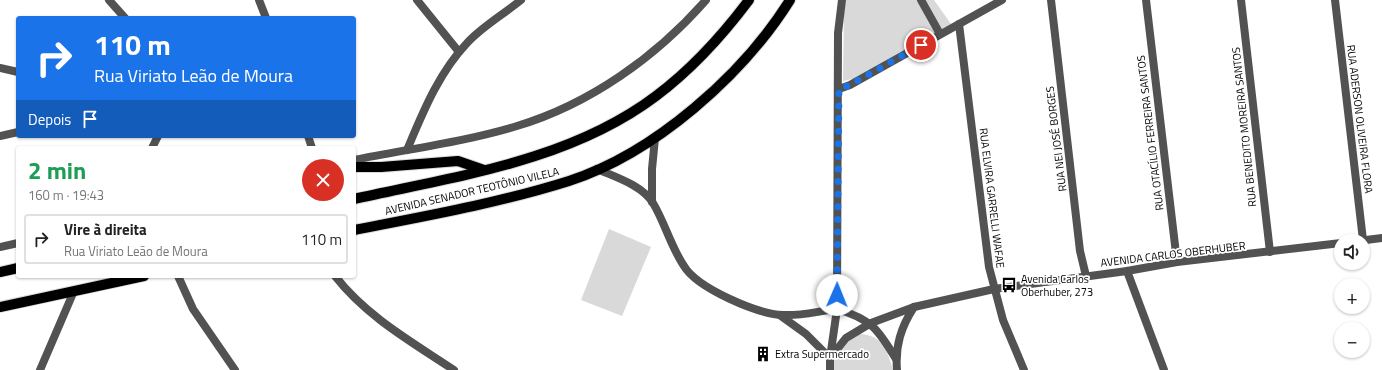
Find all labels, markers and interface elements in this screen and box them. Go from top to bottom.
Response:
text: 110 m [94,23,171,66]
pin [904,28,938,62]
icon: right [28,32,80,84]
icon: arrive [910,34,932,56]
street label: RUA ADERSON OLIVEIRA FLORA [1343,44,1377,195]
street label: RUA BENEDITO MOREIRA SANTOS [1228,46,1260,208]
street label: RUA OTACÍLIO FERREIRA SANTOS [1133,54,1167,212]
text: Rua Viriato Leão de Moura [94,62,293,89]
street label: RUA NEI JOSÉ BORGES [1042,85,1070,193]
text: Depois [28,108,71,131]
icon: arrive [79,108,101,130]
street label: RUA ELVIRA GARRELLI WAFAE [975,127,1009,269]
text: 2 min [28,152,86,188]
button: close [302,159,344,201]
street label: AVENIDA SENADOR TEOTÔNIO VILELA [383,163,561,219]
text: 160 m · 19:43 [28,185,104,205]
text: Vire à direita [64,218,147,241]
icon: right [30,228,52,250]
text: 110 m [301,228,342,251]
map controls [1334,234,1370,358]
button: sound [1334,234,1370,270]
street label: AVENIDA CARLOS OBERHUBER [1100,237,1247,271]
text: Rua Viriato Leão de Moura [64,241,208,261]
place label: Avenida Carlos Oberhuber, 273 [1021,271,1093,300]
position arrow [816,274,858,316]
bus stop icon: Avenida Carlos Oberhuber, 273 [1000,276,1018,294]
button: + [1334,278,1370,314]
button: − [1334,322,1370,358]
building icon: Extra Supermercado [754,345,772,363]
place label: Extra Supermercado [775,346,869,362]

